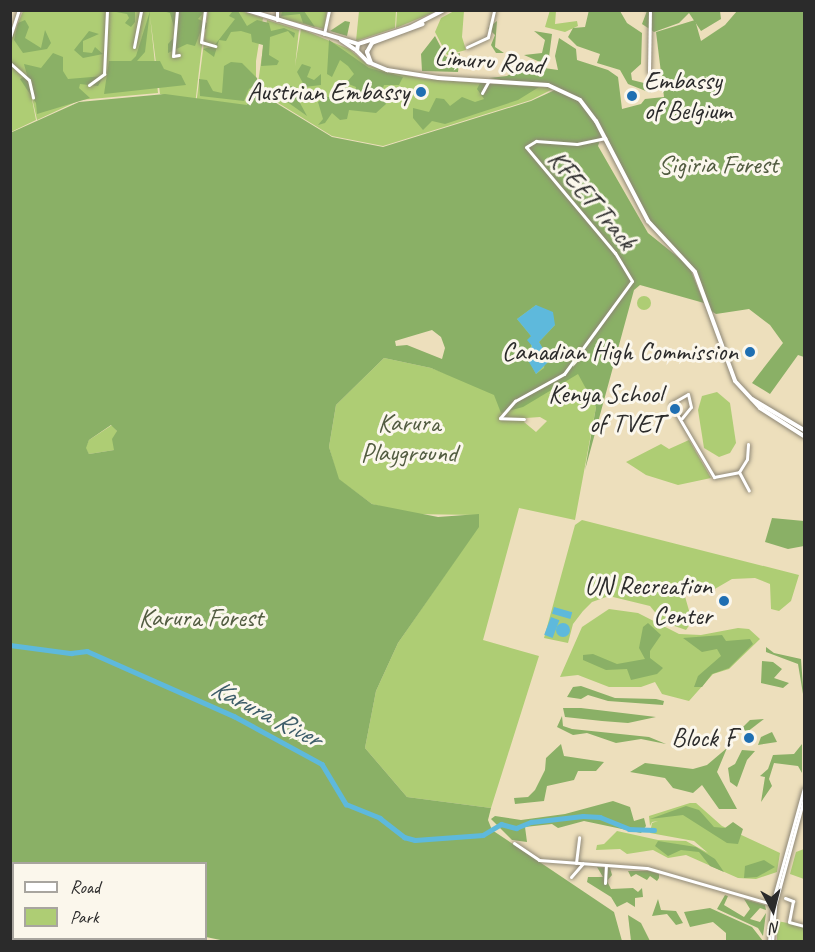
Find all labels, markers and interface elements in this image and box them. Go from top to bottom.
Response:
street label: Limuru Road [433,41,545,81]
place label: Embassy of Belgium [644,65,732,126]
place label: Austrian Embassy [249,76,409,108]
marker: Austrian Embassy [414,85,428,99]
marker: Embassy of Belgium [625,89,639,103]
street label: KFEET Track [541,144,643,256]
park label: Sigiria Forest [658,149,778,181]
place label: Canadian High Commission [500,336,738,368]
marker: Canadian High Commission [743,345,757,359]
place label: Kenya School of TVET [549,378,663,440]
marker: Kenya School of TVET [668,402,682,416]
park label: Karura Playground [361,407,457,468]
place label: UN Recreation Center [583,570,712,632]
marker: UN Recreation Center [717,594,731,608]
park label: Karura Forest [139,602,263,634]
water label: Karura River [206,672,326,754]
place label: Block F [672,722,736,754]
marker: Block F [740,729,758,747]
legend [12,862,207,940]
text: Road [70,876,100,898]
north arrow [743,880,803,940]
text: Park [70,906,99,928]
text: N [769,917,781,938]

